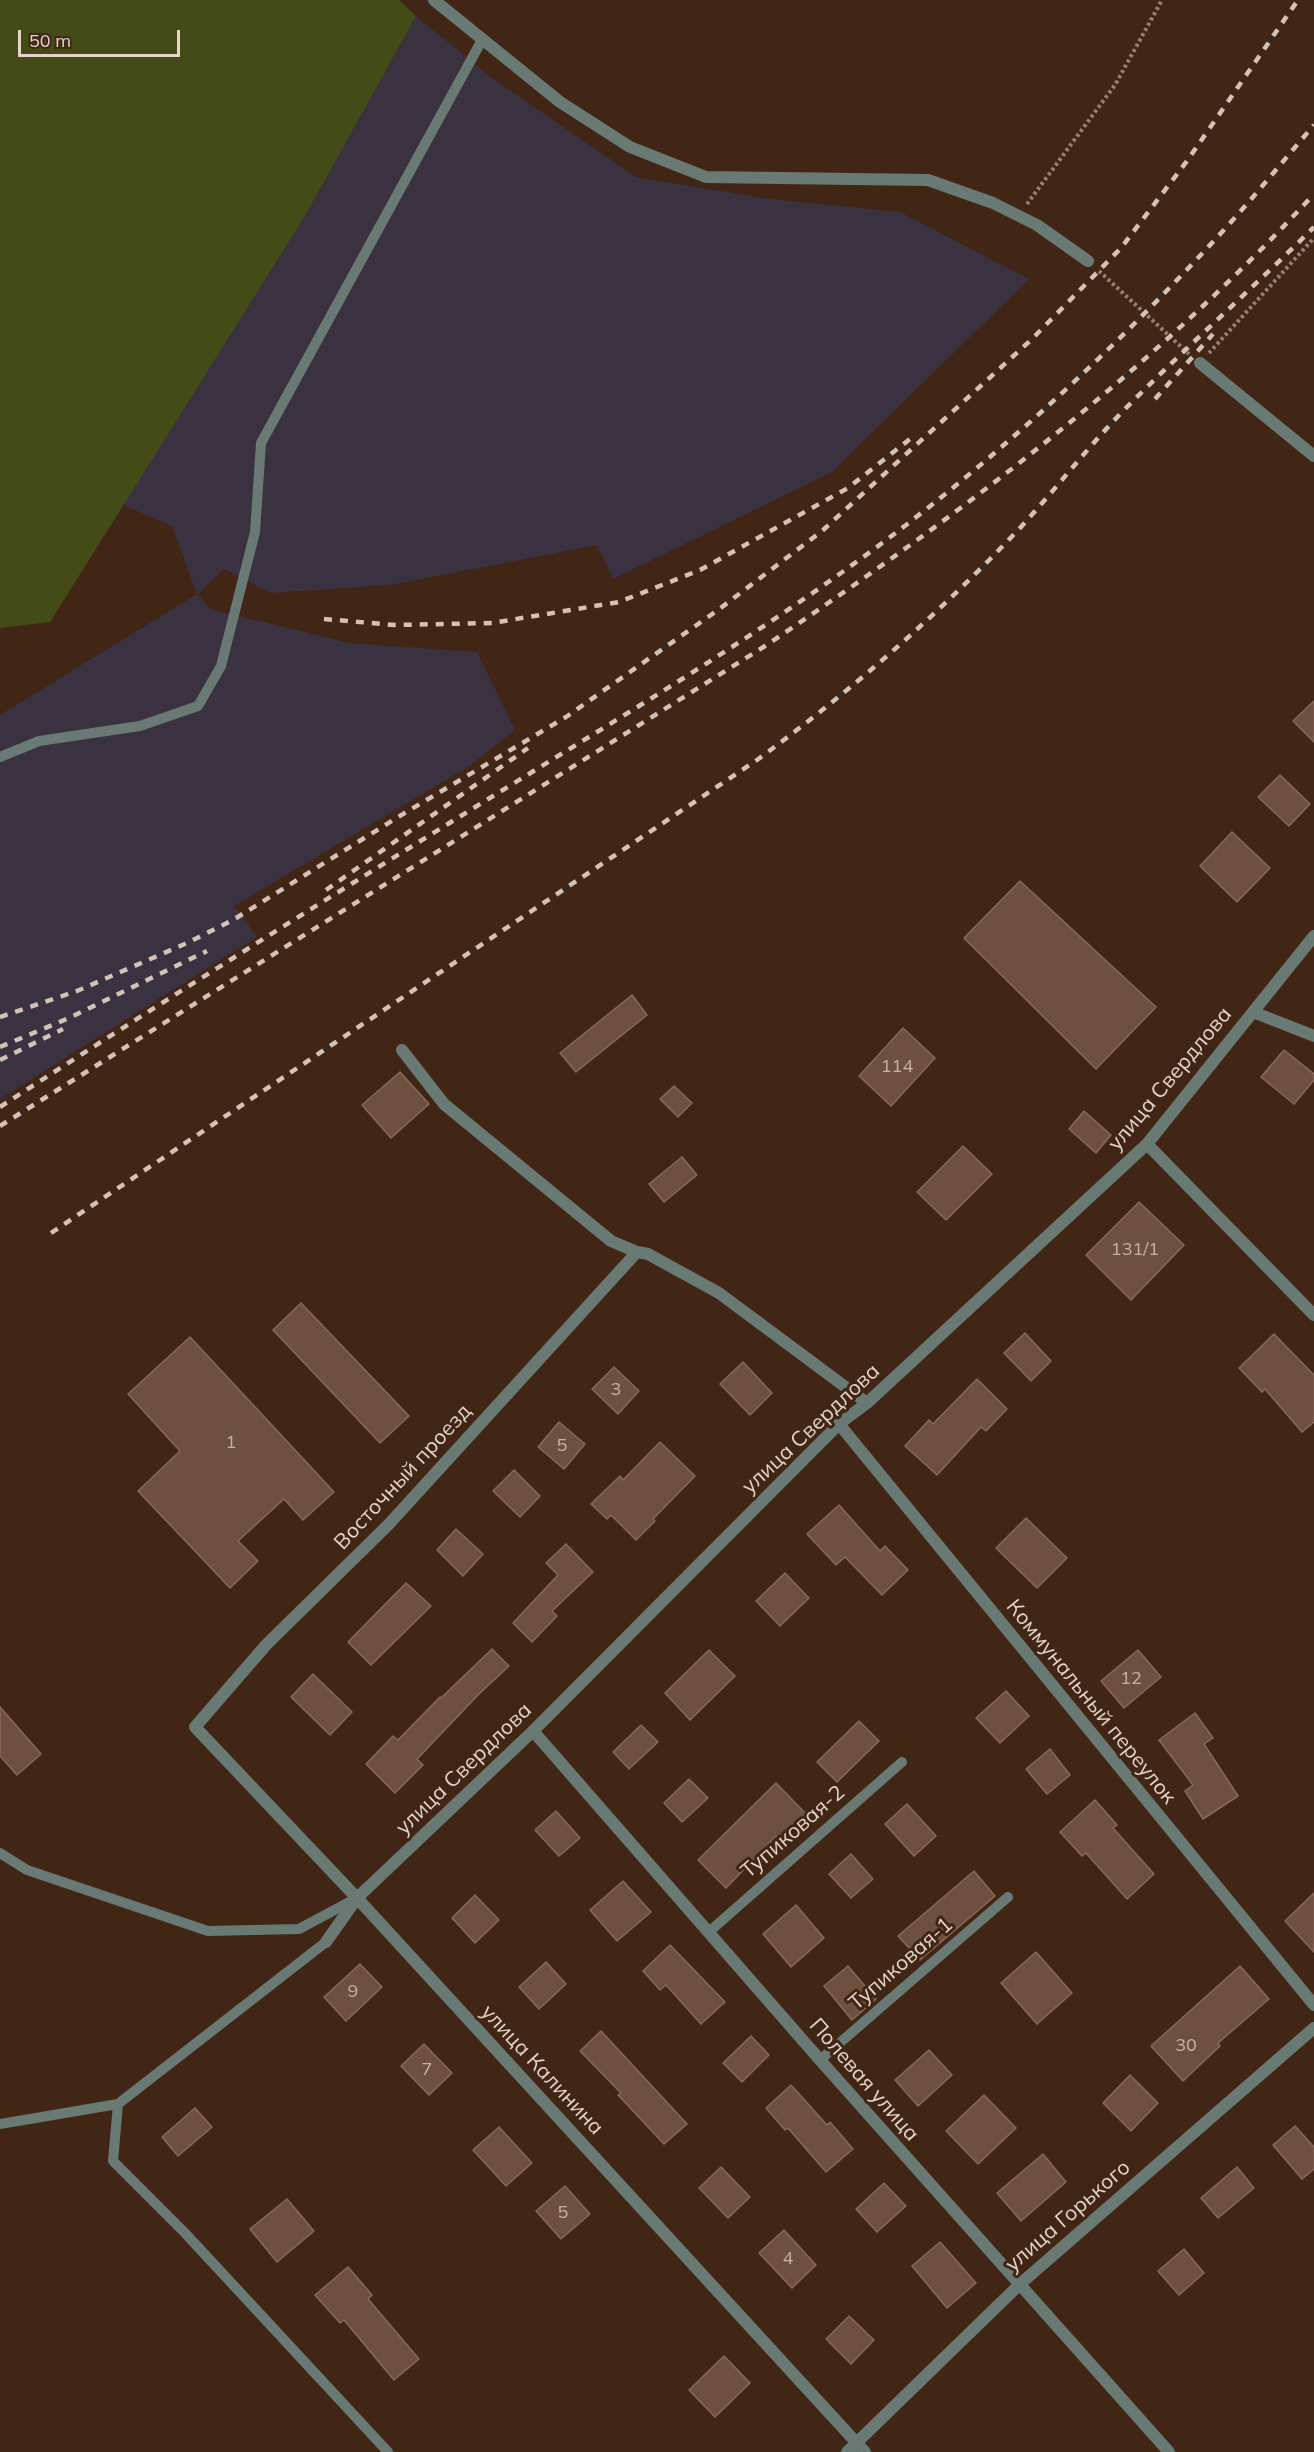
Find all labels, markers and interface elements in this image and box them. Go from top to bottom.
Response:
scale bar [21,18,183,56]
text: 50 m [29,29,71,52]
street label: улица Свердлова [1103,1002,1237,1156]
house number: 114 [881,1056,913,1078]
house number: 131/1 [1111,1239,1159,1261]
street label: улица Свердлова [737,1359,885,1499]
house number: 3 [611,1379,621,1401]
street label: Восточный проезд [329,1399,477,1555]
house number: 1 [226,1432,236,1454]
house number: 5 [557,1435,567,1457]
street label: Коммунальный переулок [1001,1595,1181,1809]
house number: 12 [1120,1668,1142,1690]
street label: улица Свердлова [391,1698,537,1840]
street label: Тупиковая-2 [736,1780,850,1884]
street label: Тупиковая-1 [844,1912,958,2016]
house number: 9 [348,1981,358,2003]
street label: улица Калинина [475,2000,609,2140]
street label: Полевая улица [804,2013,924,2147]
house number: 30 [1175,2035,1197,2057]
house number: 7 [422,2059,432,2081]
street label: улица Горького [1000,2155,1136,2277]
house number: 5 [558,2202,568,2224]
house number: 4 [783,2248,793,2270]

